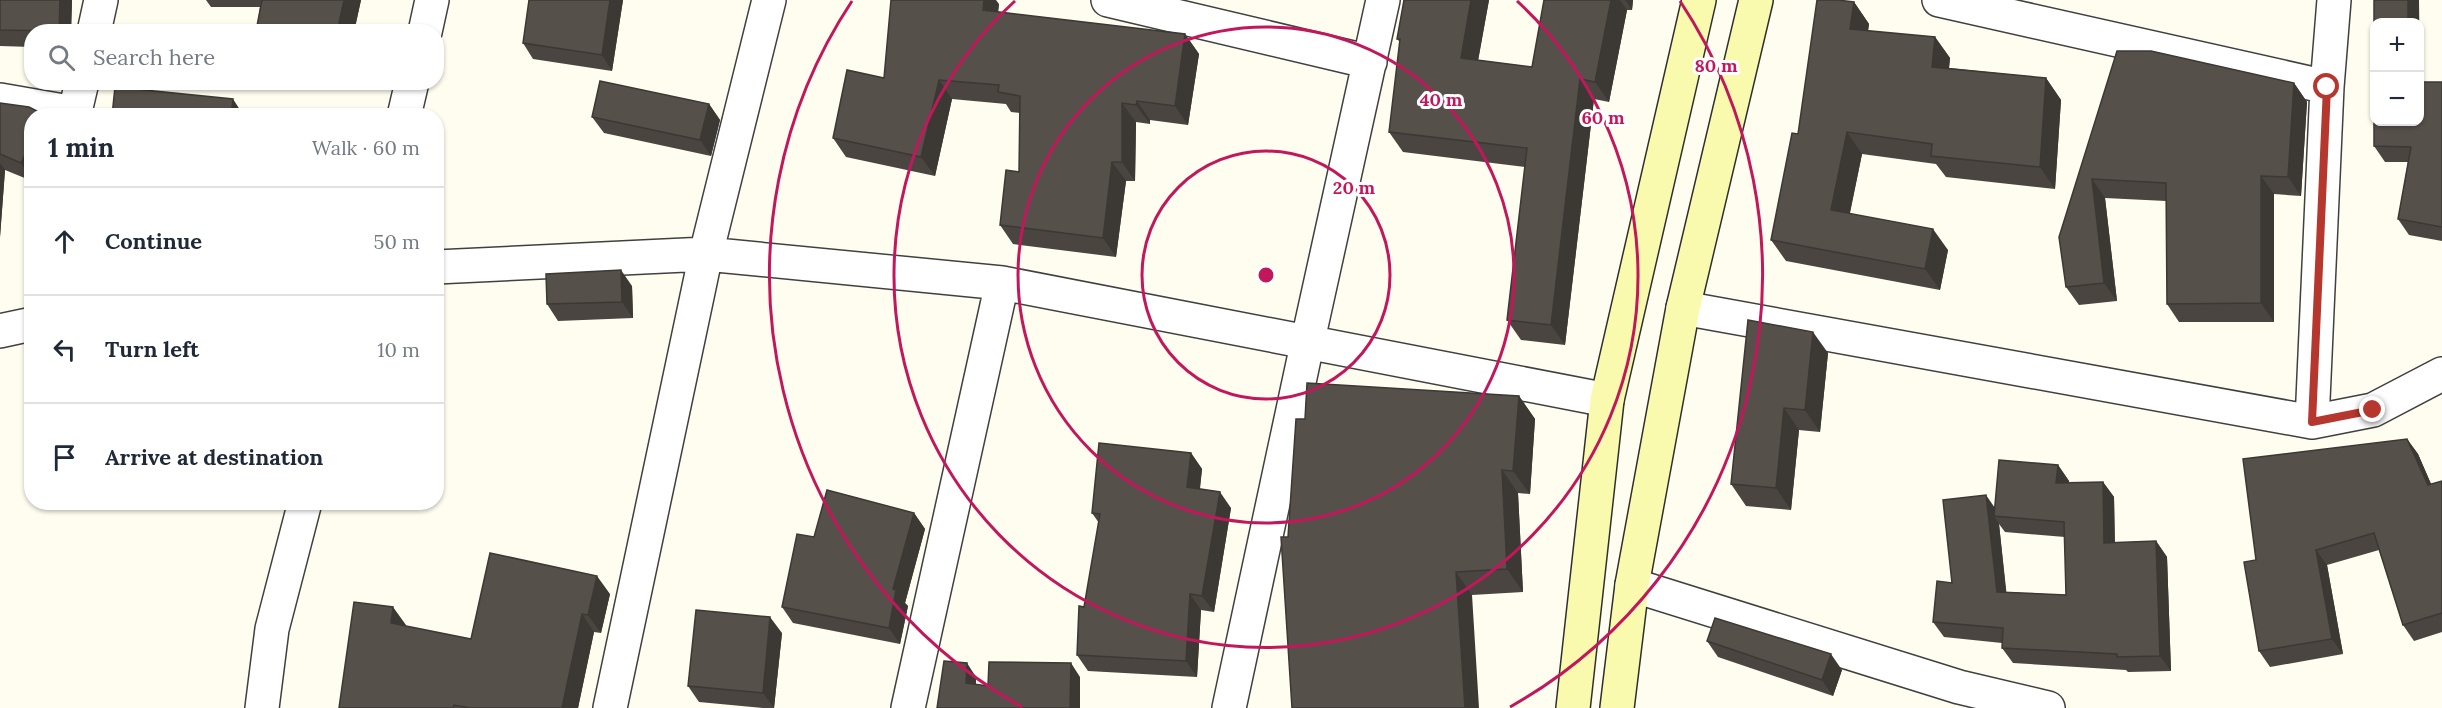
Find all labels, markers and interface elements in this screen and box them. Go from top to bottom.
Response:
map controls [2370,18,2424,126]
button: + [2370,18,2424,72]
search box [24,24,444,90]
icon: search [45,41,78,74]
text: Search here [93,43,215,71]
text: 80 m [1694,54,1738,77]
button: − [2370,72,2424,126]
route start [2313,73,2339,99]
text: 40 m [1420,88,1463,111]
text: 60 m [1581,106,1625,129]
text: 1 min [48,131,114,164]
text: Walk · 60 m [312,135,420,160]
text: 20 m [1333,176,1376,199]
icon: ahead [48,225,81,258]
text: Continue [105,227,202,255]
text: 50 m [374,229,420,254]
centre of rings [1256,265,1276,285]
icon: left [48,333,81,366]
text: Turn left [105,335,199,363]
text: 10 m [377,337,420,362]
route end [2359,396,2385,422]
icon: arrive [48,441,81,474]
text: Arrive at destination [105,443,323,471]

